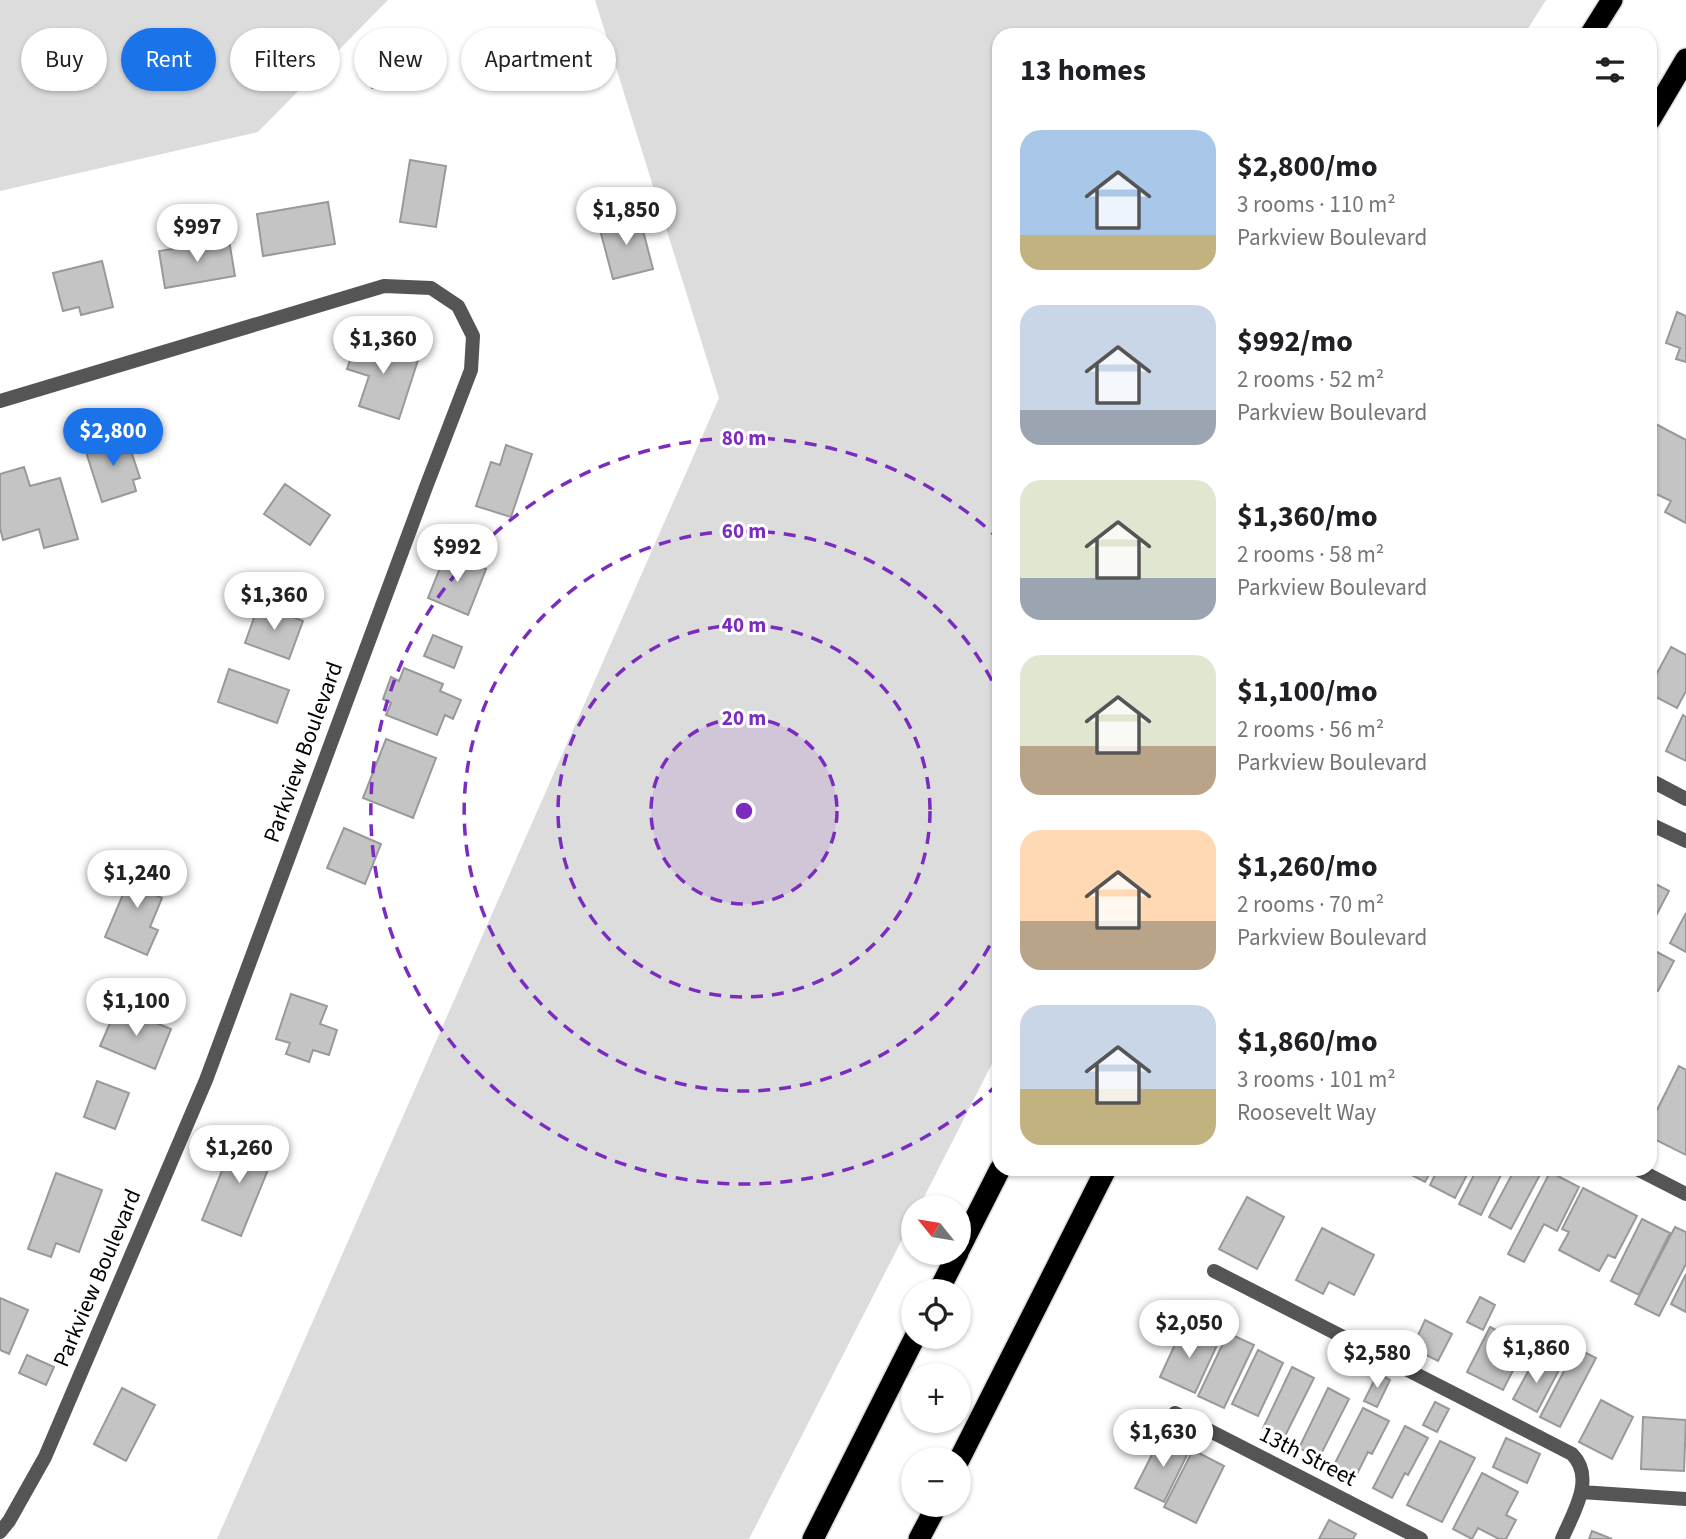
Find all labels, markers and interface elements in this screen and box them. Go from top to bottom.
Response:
chip: Buy [21,28,107,91]
chip: Rent [121,28,216,91]
chip: Filters [230,28,340,91]
chip: New [354,28,447,91]
chip: Apartment [461,28,616,91]
text: 13 homes [1020,49,1146,92]
icon: filters [1591,51,1629,89]
text: $2,800/mo [1237,145,1378,188]
icon: home [1076,158,1160,242]
pin: $1,850 [569,188,683,247]
text: 3 rooms · 110 m² [1237,188,1396,221]
text: $1,850 [592,193,660,226]
pin: $997 [156,204,238,264]
text: $997 [173,210,221,243]
text: Parkview Boulevard [1237,221,1427,254]
pin: $1,360 [326,316,440,376]
text: $992/mo [1237,320,1353,363]
text: $1,360 [349,322,417,355]
icon: home [1076,333,1160,417]
text: 2 rooms · 52 m² [1237,363,1384,396]
text: Parkview Boulevard [1237,396,1427,429]
pin: $2,800 [56,408,170,468]
text: $2,800 [79,414,147,447]
text: 80 m [722,423,766,453]
text: $1,360/mo [1237,495,1378,538]
icon: home [1076,508,1160,592]
text: 60 m [722,516,766,546]
pin: $992 [416,524,498,584]
text: $992 [433,530,481,563]
text: 2 rooms · 58 m² [1237,538,1384,571]
text: Parkview Boulevard [1237,571,1427,604]
pin: $1,360 [217,572,331,632]
text: $1,360 [240,578,308,611]
text: 40 m [722,610,766,640]
street label: Parkview Boulevard [255,657,351,847]
text: $1,100/mo [1237,670,1378,713]
icon: home [1076,683,1160,767]
text: 20 m [722,703,766,733]
text: 2 rooms · 56 m² [1237,713,1384,746]
text: Parkview Boulevard [1237,746,1427,779]
centre of rings [732,799,756,823]
text: $1,260/mo [1237,845,1378,888]
pin: $1,240 [80,850,194,910]
text: $1,240 [103,856,171,889]
icon: home [1076,858,1160,942]
text: 2 rooms · 70 m² [1237,888,1384,921]
text: Parkview Boulevard [1237,921,1427,954]
pin: $1,100 [79,978,193,1038]
text: $1,100 [102,984,170,1017]
text: $1,860/mo [1237,1020,1378,1063]
icon: home [1076,1033,1160,1117]
text: 3 rooms · 101 m² [1237,1063,1396,1096]
text: Roosevelt Way [1237,1096,1376,1129]
pin: $1,260 [182,1126,296,1185]
text: $1,260 [205,1131,273,1164]
street label: Parkview Boulevard [45,1184,149,1372]
north arrow [901,1195,971,1265]
map controls [901,1195,971,1517]
button: locate [901,1279,971,1349]
pin: $2,050 [1132,1300,1246,1360]
text: $2,050 [1155,1306,1223,1339]
pin: $1,860 [1479,1326,1593,1385]
pin: $2,580 [1320,1330,1434,1390]
text: $1,860 [1502,1331,1570,1364]
text: $2,580 [1343,1336,1411,1369]
button: + [901,1363,971,1433]
pin: $1,630 [1106,1410,1220,1469]
text: $1,630 [1129,1415,1197,1448]
street label: 13th Street [1254,1417,1363,1495]
button: − [901,1447,971,1517]

